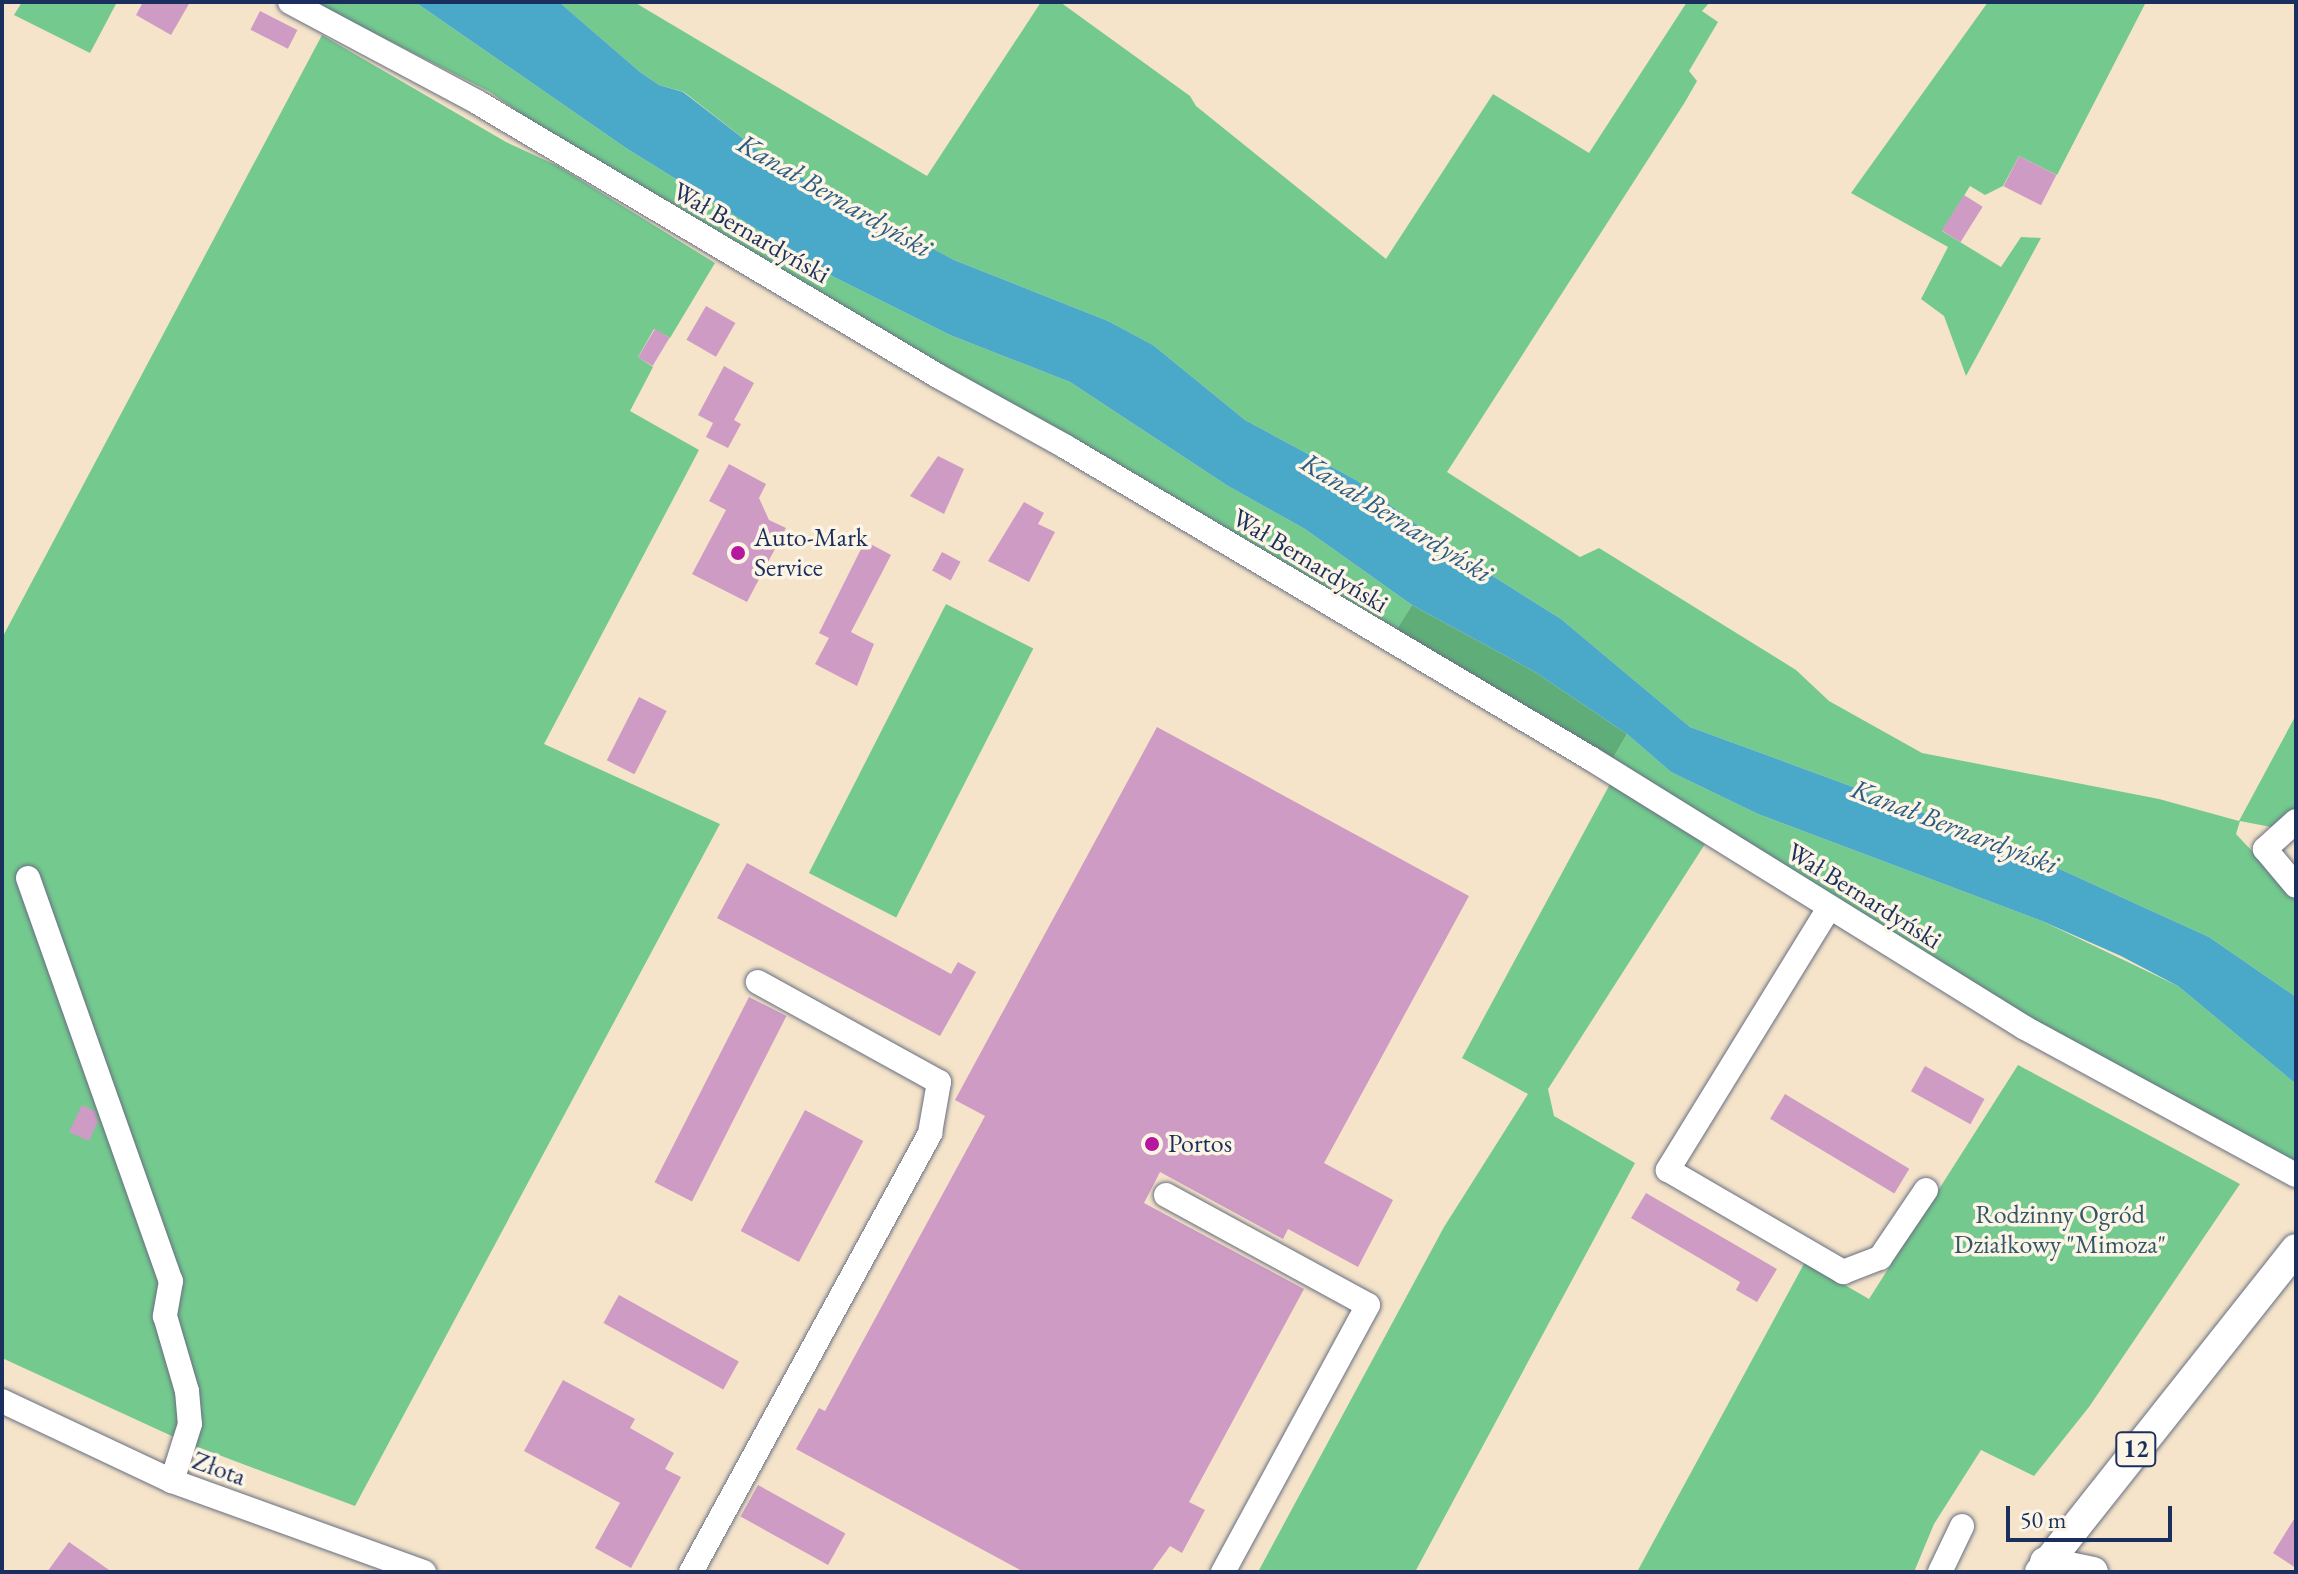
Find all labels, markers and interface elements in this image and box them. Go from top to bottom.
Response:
water label: Kanał Bernardyński [732,126,938,264]
street label: Wał Bernardyński [667,175,835,291]
water label: Kanał Bernardyński [1295,445,1499,589]
street label: Wał Bernardyński [1226,502,1394,620]
place label: Auto-Mark Service [754,522,868,584]
marker: Auto-Mark Service [729,544,747,562]
water label: Kanał Bernardyński [1847,771,2063,881]
street label: Wał Bernardyński [1781,836,1947,956]
place label: Portos [1168,1128,1232,1160]
marker: Portos [1143,1135,1161,1153]
park label: Rodzinny Ogród Działkowy "Mimoza" [1954,1199,2166,1260]
road number: 12 [2114,1429,2158,1469]
street label: Złota [188,1445,250,1493]
scale bar [2010,1490,2176,1540]
text: 50 m [2020,1504,2067,1535]

